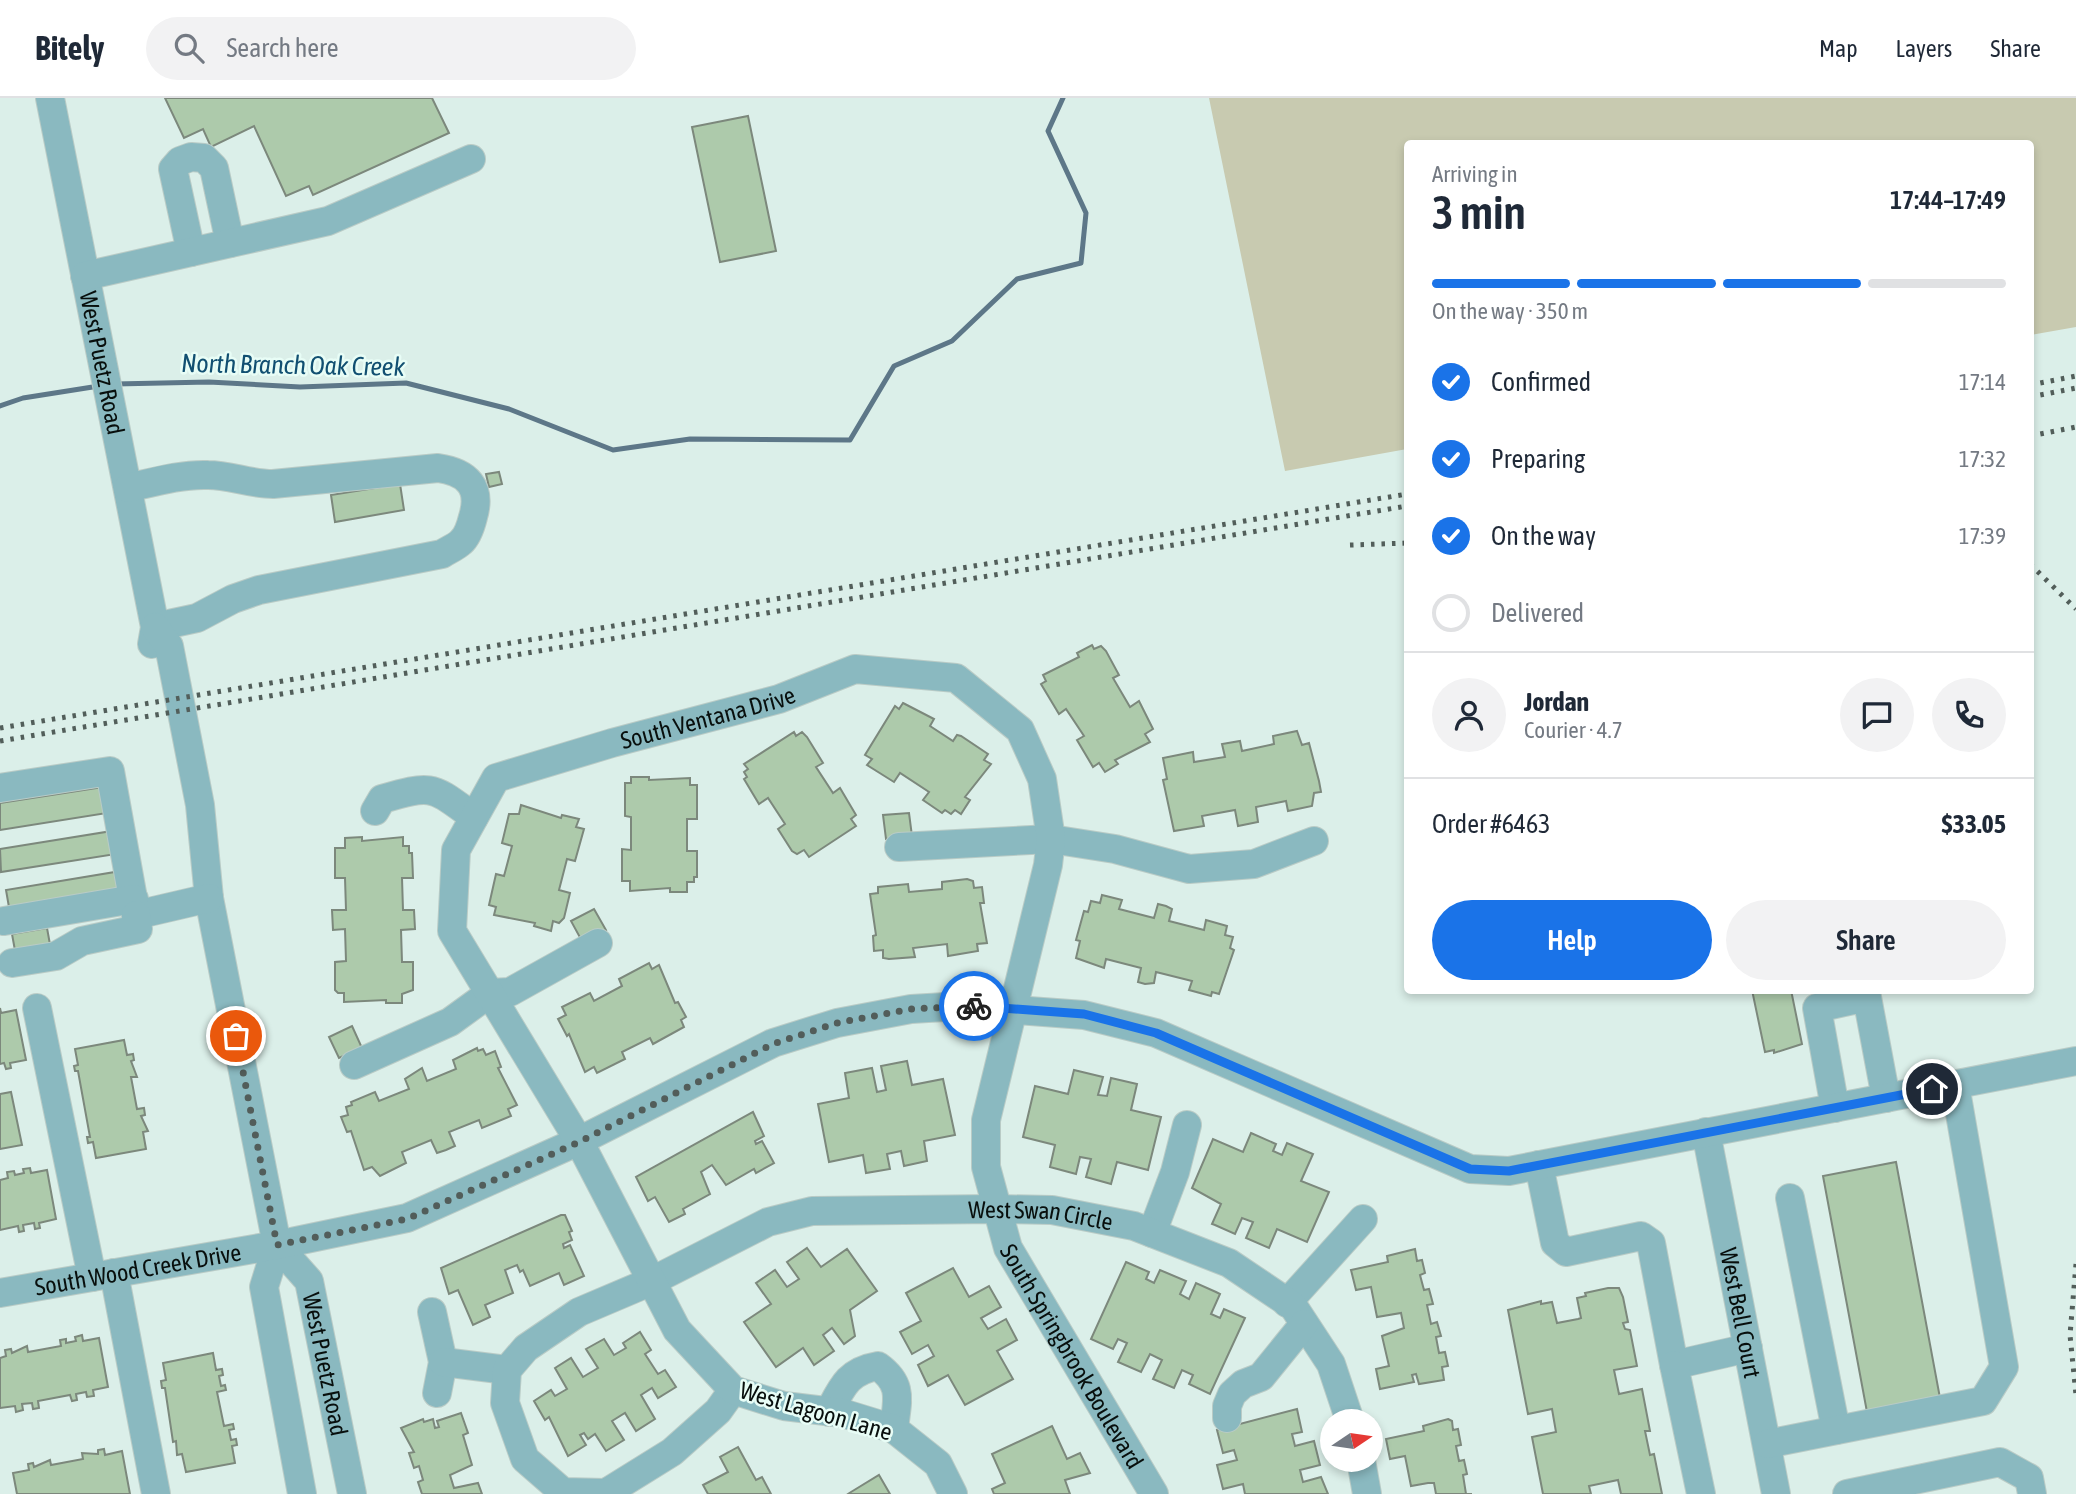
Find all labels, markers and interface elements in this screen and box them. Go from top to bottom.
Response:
search box [146,17,636,80]
text: Bitely [35,29,104,67]
icon: search [170,29,208,67]
text: Search here [226,33,339,63]
text: Map [1819,35,1858,62]
text: Layers [1896,35,1952,62]
text: Share [1990,35,2041,62]
text: Arriving in [1432,161,1518,187]
text: 17:44–17:49 [1890,185,2006,215]
text: 3 min [1432,186,1526,239]
street label: West Puetz Road [75,289,130,437]
text: On the way · 350 m [1432,298,1588,324]
water label: North Branch Oak Creek [181,348,406,382]
icon: check [1432,363,1470,401]
text: Confirmed [1491,367,1591,397]
text: 17:14 [1959,369,2006,395]
icon: check [1432,440,1470,478]
text: Preparing [1491,444,1585,474]
text: 17:32 [1959,446,2006,472]
icon: check [1432,517,1470,555]
text: On the way [1491,521,1596,551]
text: 17:39 [1959,523,2006,549]
text: Delivered [1491,598,1584,628]
button: person [1432,678,1506,752]
button: chat [1840,678,1914,752]
button: phone [1932,678,2006,752]
street label: South Ventana Drive [618,681,799,754]
text: Jordan [1524,687,1589,717]
text: Courier · 4.7 [1524,717,1623,743]
text: Order #6463 [1432,809,1551,839]
text: $33.05 [1942,809,2006,839]
button: Help [1432,900,1712,980]
button: Share [1726,900,2006,980]
courier [939,971,1009,1041]
icon: bike [955,987,993,1025]
pin [206,1006,266,1066]
icon: bag [217,1017,255,1055]
pin [1902,1059,1962,1119]
icon: home [1913,1070,1951,1108]
street label: West Swan Circle [968,1195,1115,1235]
street label: South Wood Creek Drive [33,1238,243,1300]
street label: South Springbrook Boulevard [995,1239,1149,1473]
street label: West Bell Court [1715,1245,1767,1380]
street label: West Puetz Road [298,1290,353,1438]
street label: West Lagoon Lane [737,1376,895,1446]
north arrow [1320,1409,1382,1472]
map controls [1320,1409,1383,1472]

